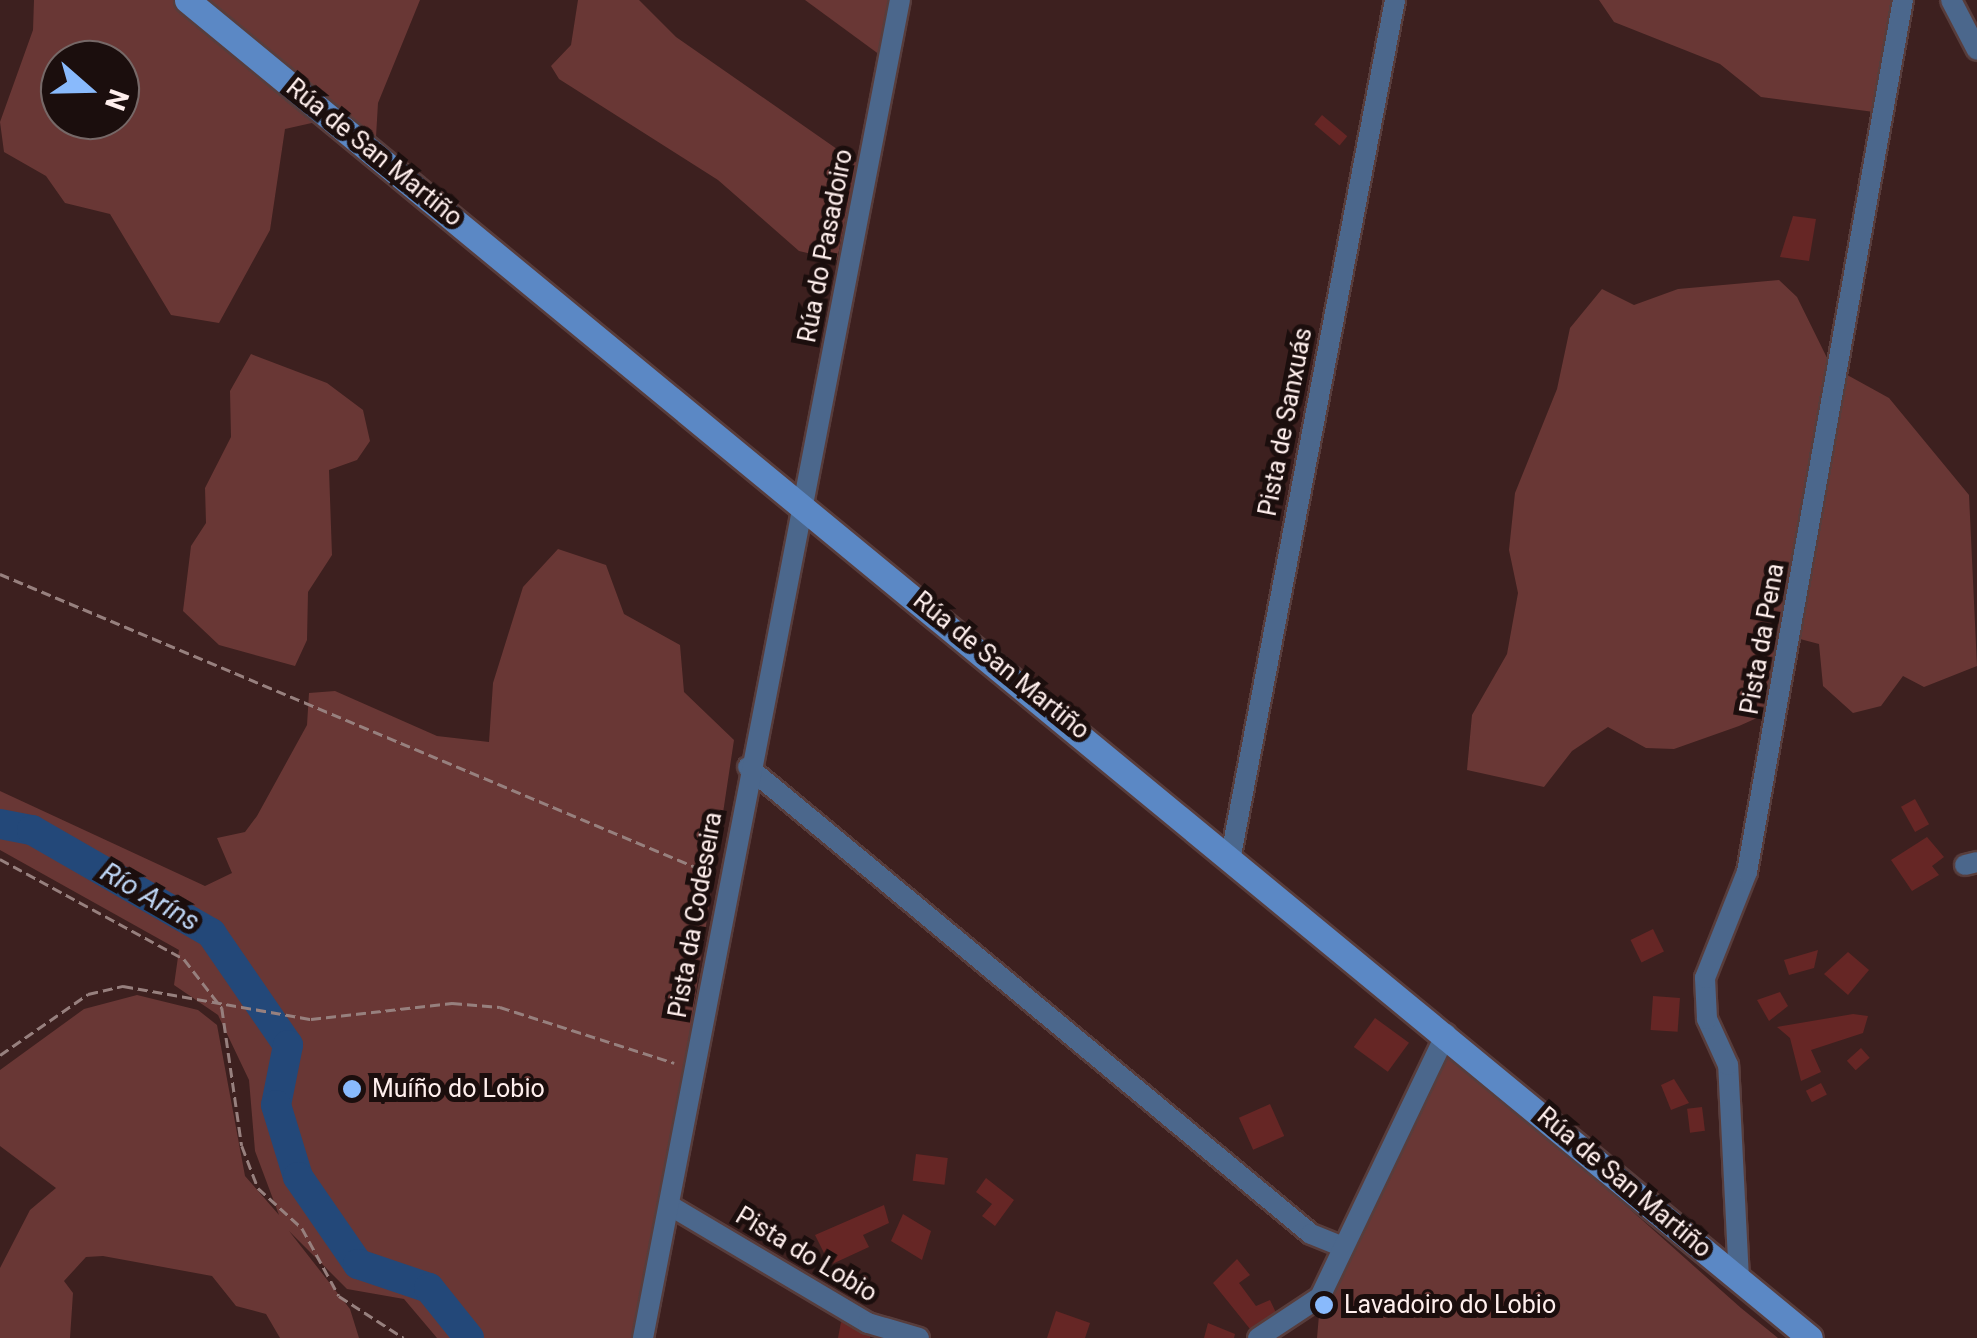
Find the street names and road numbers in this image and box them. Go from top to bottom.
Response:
street label: Rúa de San Martiño [280,73,468,233]
street label: Rúa do Pasadoiro [793,147,859,345]
street label: Pista de Sanxuás [1253,325,1319,519]
street label: Pista da Pena [1735,561,1791,717]
street label: Rúa de San Martiño [907,586,1095,746]
street label: Pista da Codeseira [663,810,729,1020]
street label: Rúa de San Martiño [1531,1102,1717,1264]
street label: Pista do Lobio [730,1201,882,1309]

